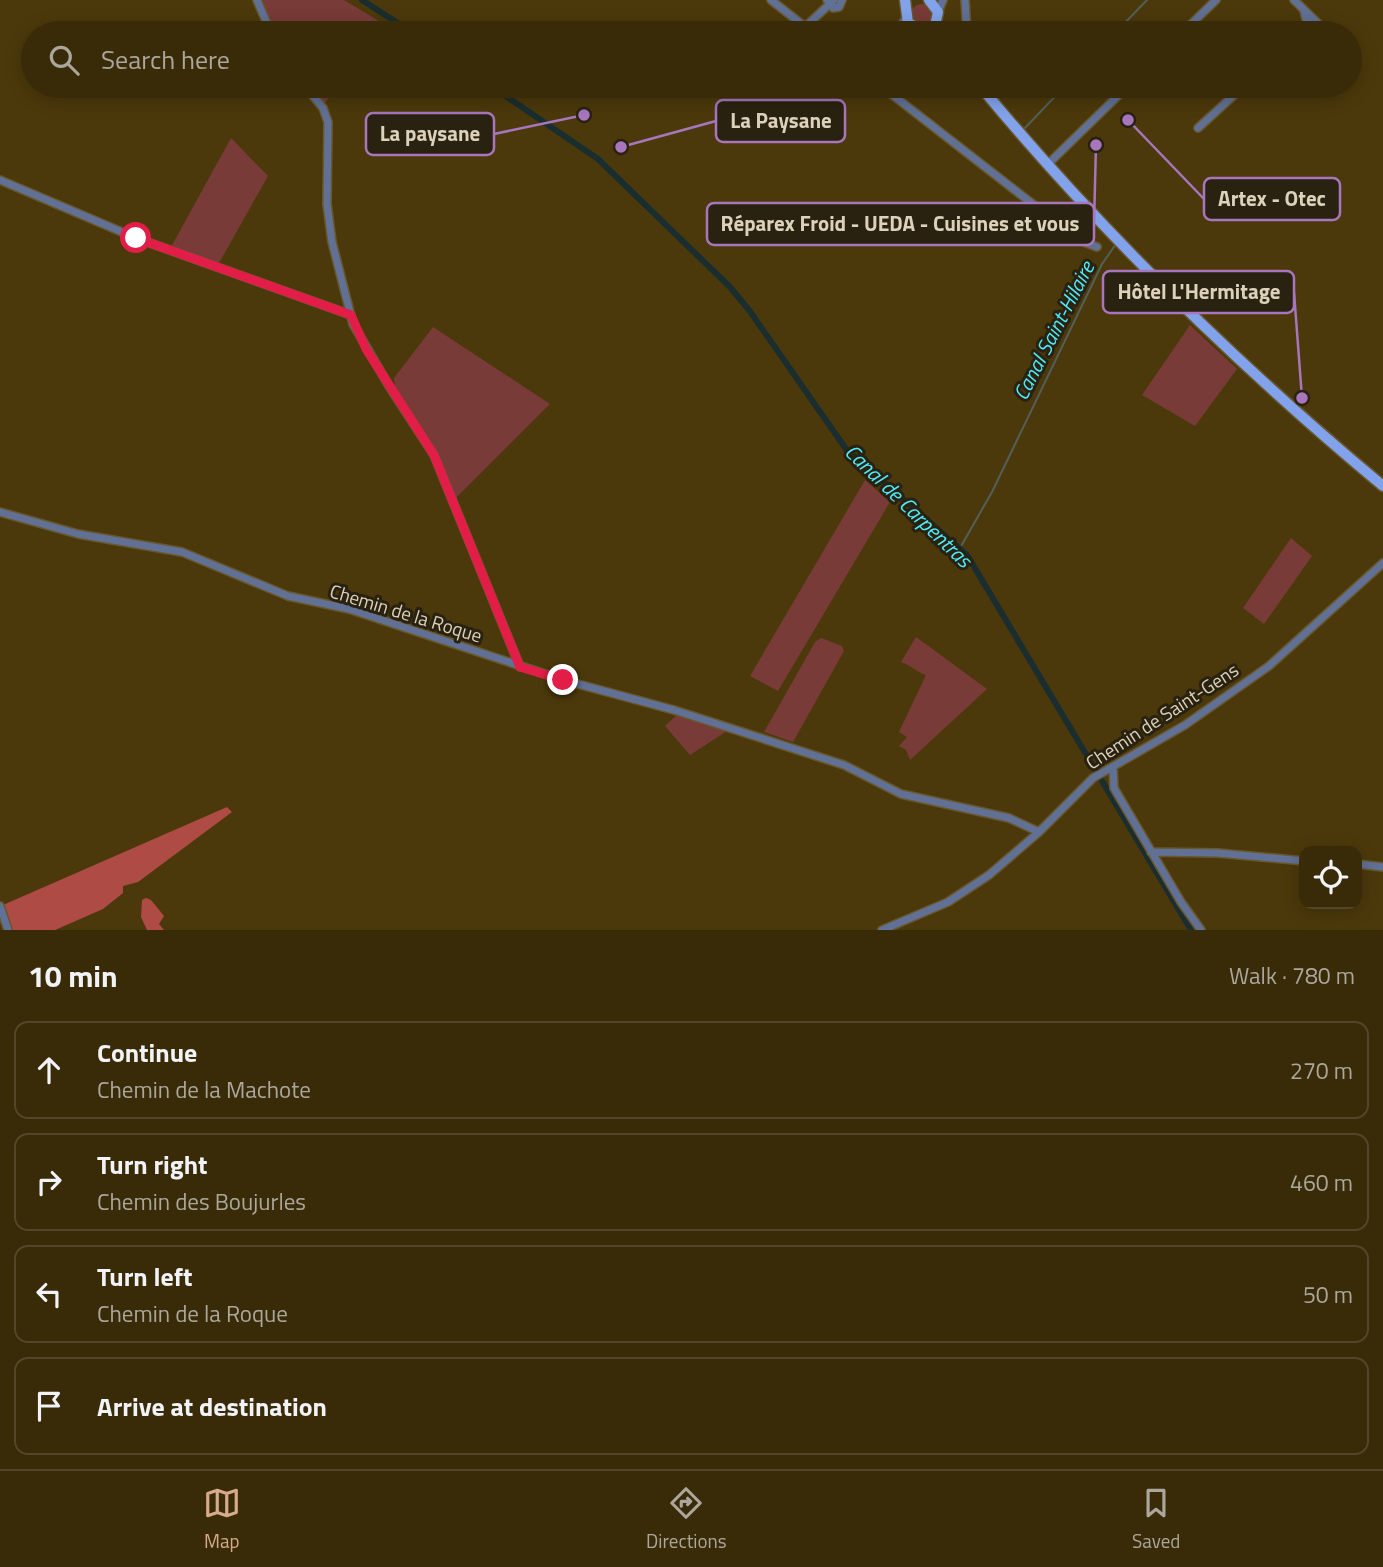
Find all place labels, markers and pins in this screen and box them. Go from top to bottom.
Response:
callout: La Paysane [716,100,845,142]
callout: La paysane [366,113,494,155]
callout: Artex - Otec [1204,178,1340,220]
callout: Réparex Froid - UEDA - Cuisines et vous [707,203,1094,245]
callout: Hôtel L'Hermitage [1103,271,1294,313]

